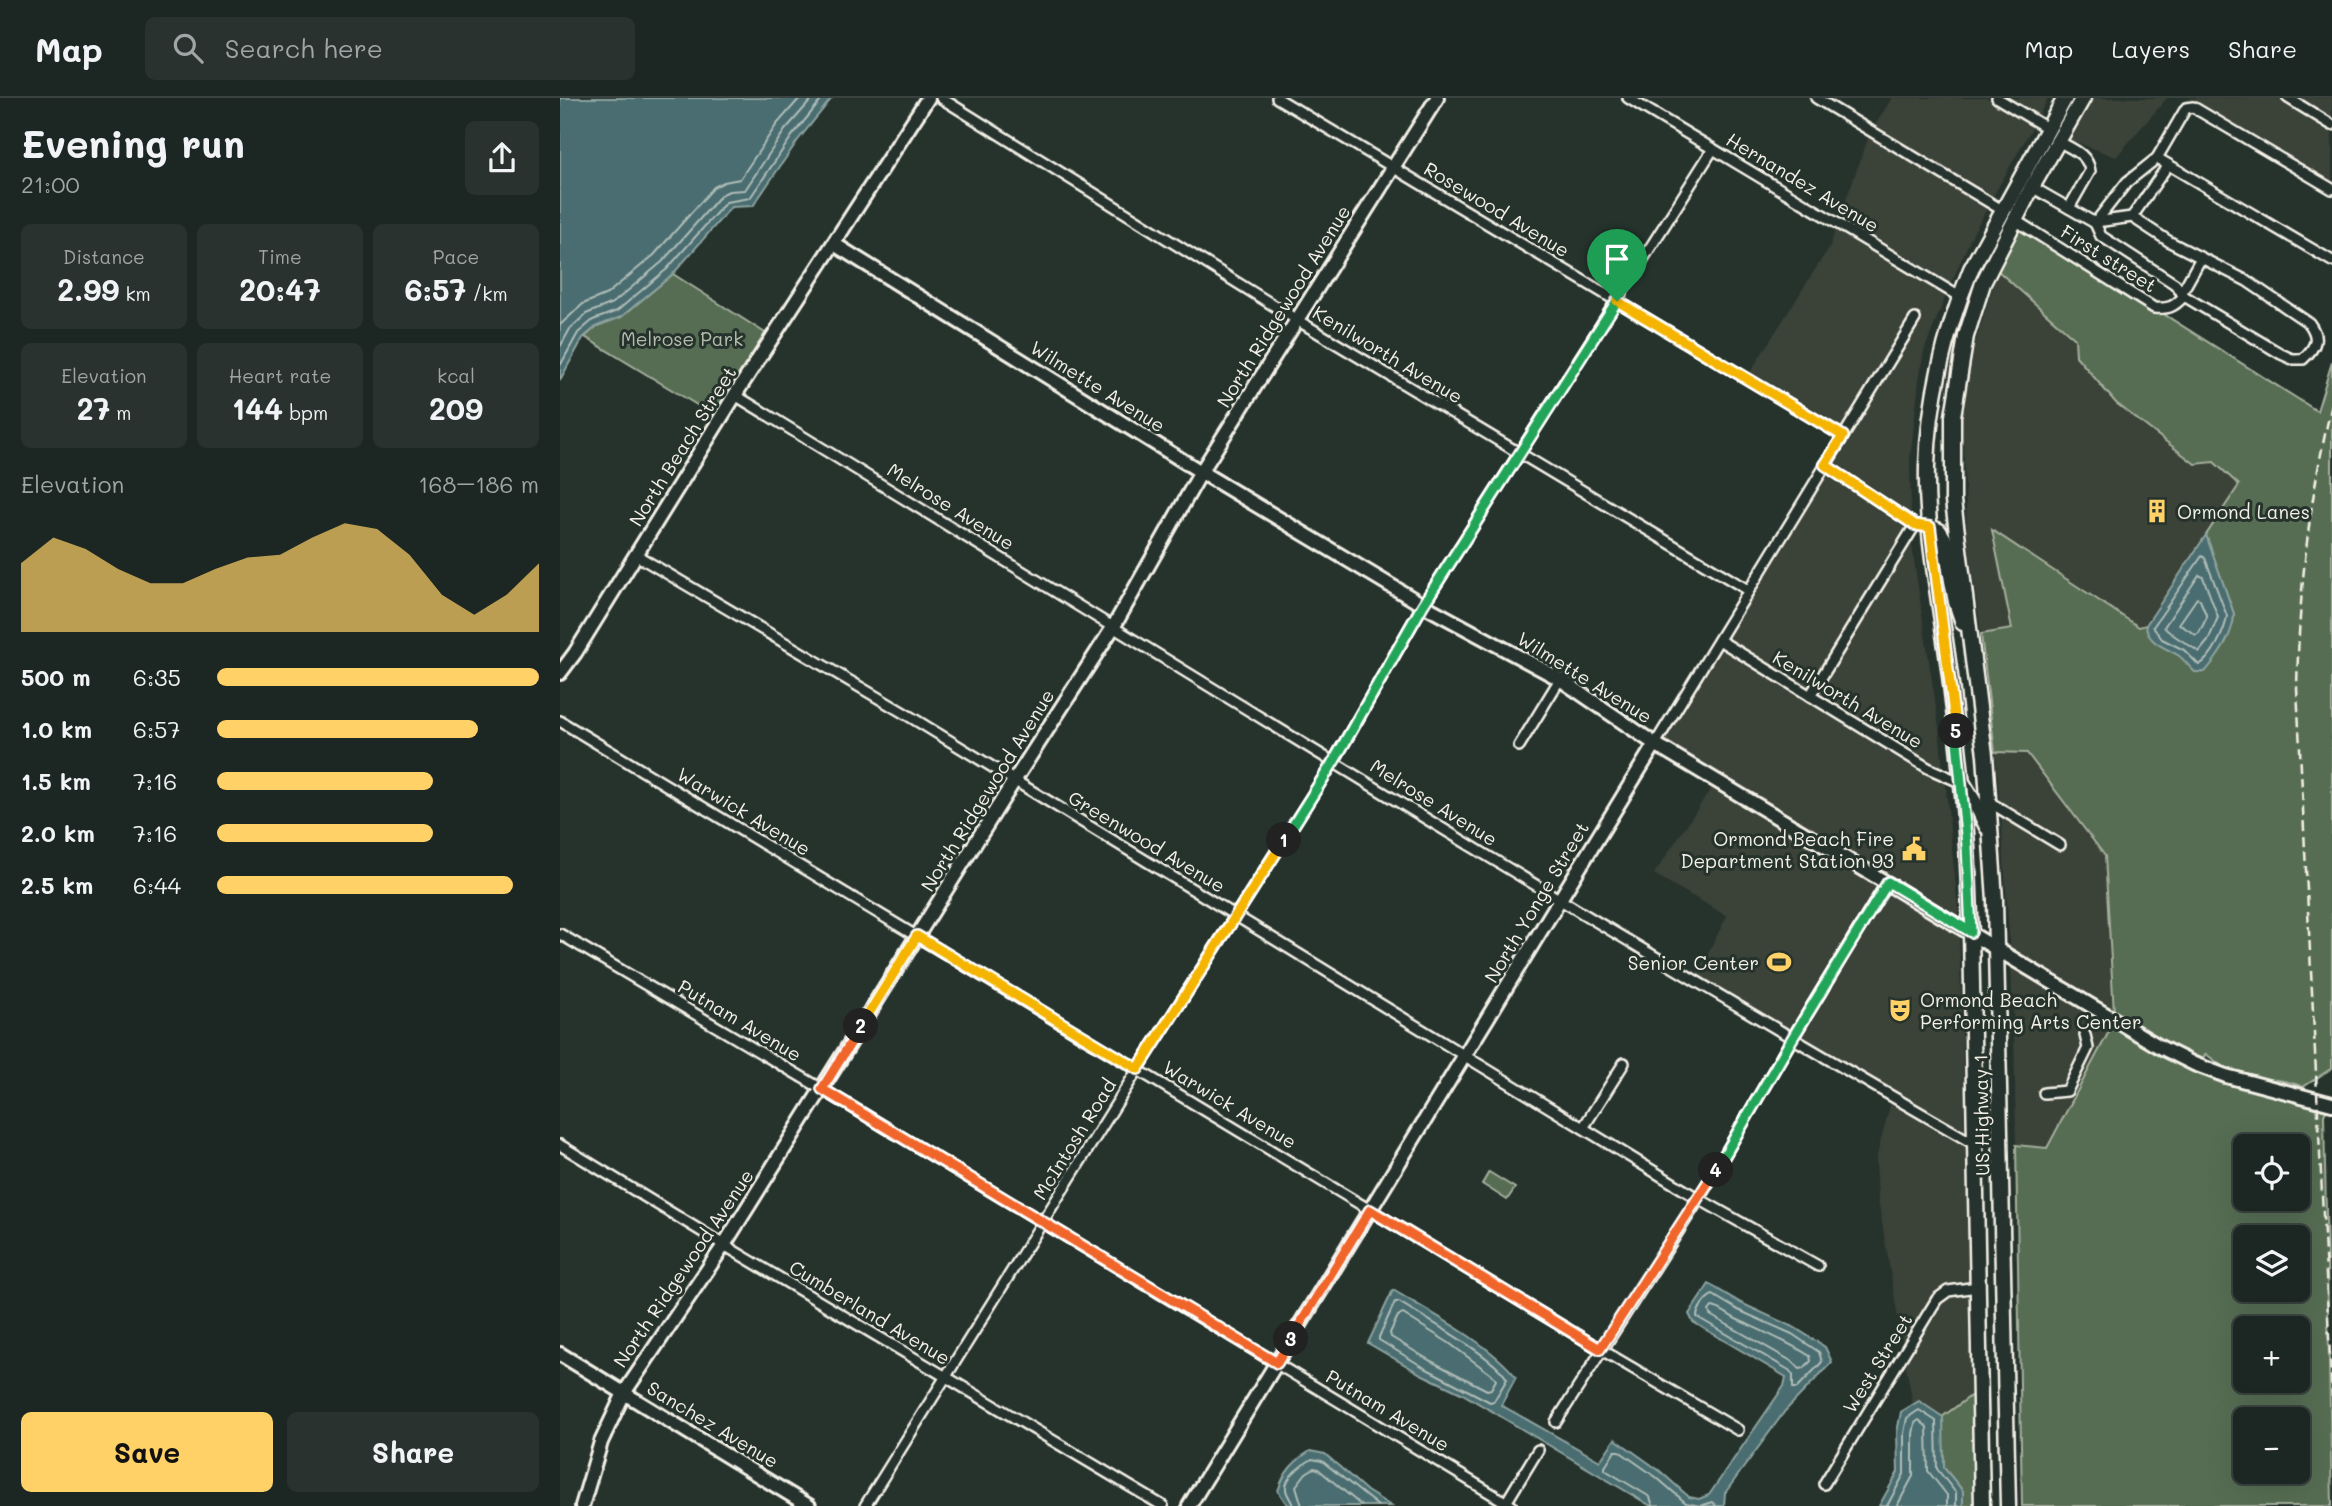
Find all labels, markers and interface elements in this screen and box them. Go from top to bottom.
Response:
search box [145,17,635,80]
text: Map [35,27,103,70]
icon: search [169,29,207,67]
text: Search here [225,31,383,65]
text: Map [2025,33,2073,64]
text: Layers [2111,33,2190,64]
text: Share [2228,33,2297,64]
text: Evening run [21,118,245,168]
button: share [465,121,539,195]
street label: Hernandez Avenue [1722,126,1884,238]
street label: Rosewood Avenue [1420,156,1574,262]
text: 21:00 [21,169,80,199]
street label: North Ridgewood Avenue [1210,200,1356,412]
street label: First street [2056,219,2162,297]
pin [1587,229,1647,301]
icon: arrive [1598,240,1636,278]
text: Distance [63,244,145,269]
text: Time [258,244,302,269]
text: Pace [433,244,479,269]
text: 2.99 [57,269,119,309]
text: 20:47 [239,269,321,309]
text: 6:57 [404,269,466,309]
text: km [119,281,151,306]
text: /km [466,281,508,306]
street label: Kenilworth Avenue [1308,299,1468,409]
park label: Melrose Park [621,326,743,351]
street label: Wilmette Avenue [1026,334,1170,438]
street label: North Beach Street [623,361,741,531]
text: Elevation [61,363,147,388]
text: Heart rate [229,363,331,388]
text: kcal [437,363,475,388]
text: 27 [77,388,110,428]
text: 144 [232,388,283,428]
text: 209 [429,388,483,428]
text: m [110,400,131,425]
text: bpm [283,400,328,425]
street label: Melrose Avenue [883,457,1019,555]
text: Elevation [21,469,124,499]
text: 168–186 m [418,469,539,499]
building icon: Ormond Lanes [2143,497,2171,525]
place label: Ormond Lanes [2177,499,2310,524]
street label: Wilmette Avenue [1513,625,1657,729]
street label: Kenilworth Avenue [1768,644,1928,754]
text: 500 m [21,662,91,692]
text: 6:35 [133,662,181,692]
street label: North Ridgewood Avenue [914,684,1060,896]
text: 1.0 km [21,714,92,744]
text: 6:57 [133,714,180,744]
pin: 5 [1938,714,1974,748]
text: 5 [1950,718,1961,743]
street label: Melrose Avenue [1366,753,1502,851]
street label: Warwick Avenue [673,761,815,861]
text: 1.5 km [21,766,91,796]
text: 7:16 [133,766,177,796]
street label: Greenwood Avenue [1064,784,1230,898]
street label: North Yonge Street [1478,817,1594,987]
text: 2.0 km [21,818,95,848]
text: 7:16 [133,818,177,848]
pin: 1 [1266,822,1302,858]
place label: Ormond Beach Fire Department Station 93 [1681,826,1894,873]
text: 1 [1279,827,1288,852]
public building icon: Ormond Beach Fire Department Station 93 [1900,835,1928,863]
text: 2.5 km [21,870,93,900]
text: 6:44 [133,870,181,900]
sports icon: Senior Center [1765,948,1793,976]
place label: Senior Center [1628,950,1759,975]
street label: Putnam Avenue [674,973,806,1067]
place label: Ormond Beach Performing Arts Center [1920,987,2142,1034]
theatre icon: Ormond Beach Performing Arts Center [1886,996,1914,1024]
pin: 2 [844,1009,878,1044]
text: 2 [855,1013,866,1038]
street label: Warwick Avenue [1159,1054,1301,1154]
street label: US Highway 1 [1967,1054,1995,1176]
street label: McIntosh Road [1027,1074,1121,1204]
map controls [2233,1134,2310,1484]
button: locate [2233,1134,2310,1211]
pin: 4 [1698,1152,1734,1188]
text: 4 [1709,1157,1722,1182]
street label: North Ridgewood Avenue [607,1164,759,1372]
button: layers [2233,1225,2310,1302]
street label: Cumberland Avenue [785,1254,955,1370]
street label: West Street [1837,1309,1917,1417]
button: + [2233,1316,2310,1393]
pin: 3 [1274,1322,1308,1356]
text: 3 [1285,1326,1296,1351]
street label: Putnam Avenue [1322,1363,1454,1457]
street label: Sanchez Avenue [643,1375,783,1473]
button: − [2233,1407,2310,1484]
button: Save [21,1412,273,1492]
button: Share [287,1412,539,1492]

